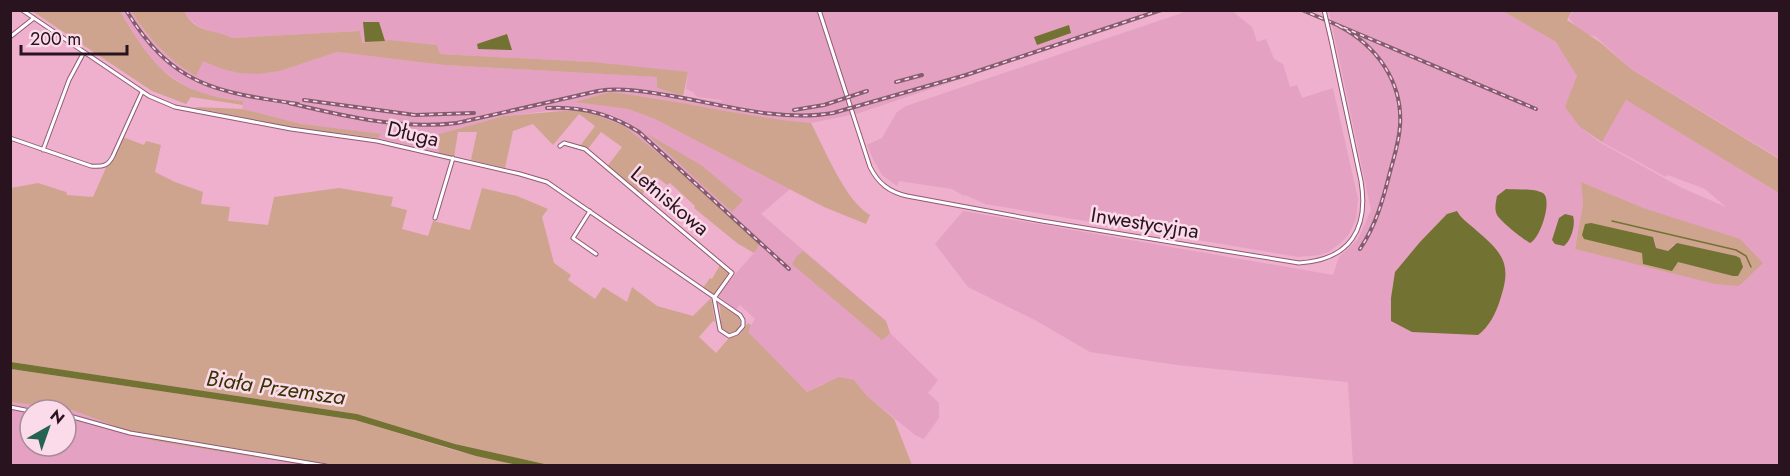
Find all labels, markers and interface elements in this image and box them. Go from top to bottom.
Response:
scale bar [21,18,128,56]
text: 200 m [30,26,81,52]
street label: Długa [384,114,442,154]
street label: Letniskowa [624,159,716,243]
street label: Inwestycyjna [1089,200,1201,246]
water label: Biała Przemsza [204,361,348,413]
north arrow [18,398,78,458]
text: N [45,404,70,430]

